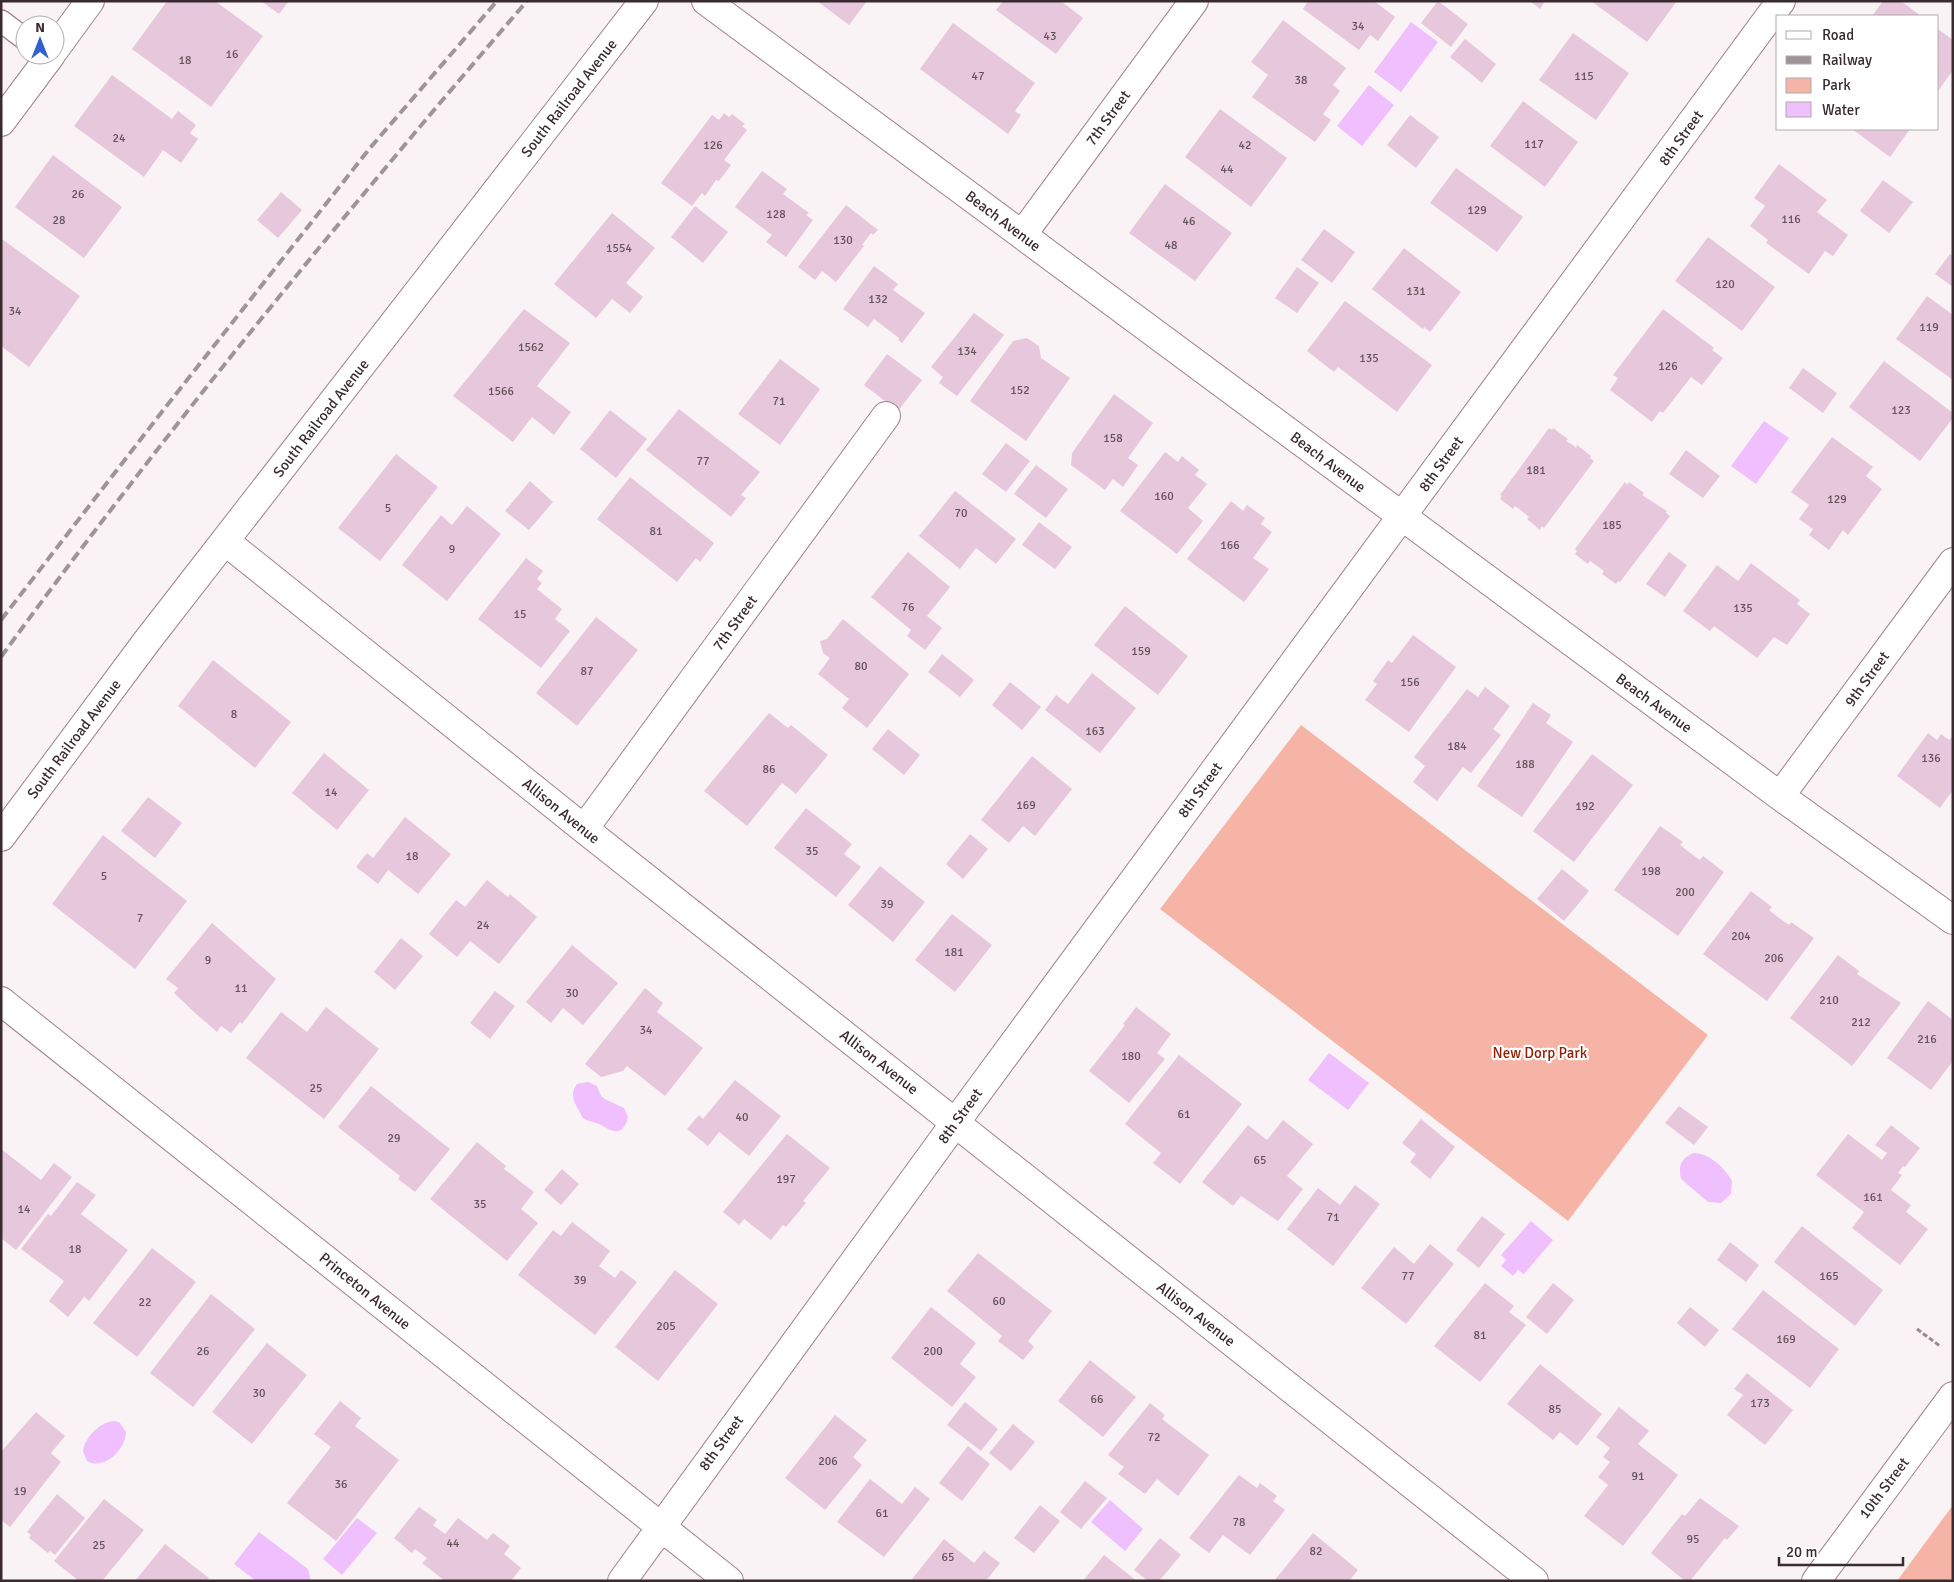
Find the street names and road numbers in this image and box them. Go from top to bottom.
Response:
street label: South Railroad Avenue [517,35,621,161]
street label: 7th Street [1082,87,1134,149]
street label: 8th Street [1655,107,1707,169]
street label: Beach Avenue [962,187,1044,255]
street label: South Railroad Avenue [269,355,373,481]
street label: Beach Avenue [1287,428,1369,496]
street label: 8th Street [1415,433,1467,495]
street label: 7th Street [709,592,761,654]
street label: 9th Street [1841,648,1893,710]
street label: Beach Avenue [1612,669,1696,737]
street label: South Railroad Avenue [23,676,125,802]
street label: 8th Street [1174,759,1226,821]
street label: Allison Avenue [519,774,603,848]
street label: Allison Avenue [836,1026,922,1098]
street label: 8th Street [934,1085,986,1147]
street label: Princeton Avenue [316,1249,414,1333]
street label: Allison Avenue [1153,1278,1239,1350]
street label: 8th Street [695,1412,747,1474]
street label: 10th Street [1855,1454,1913,1522]

